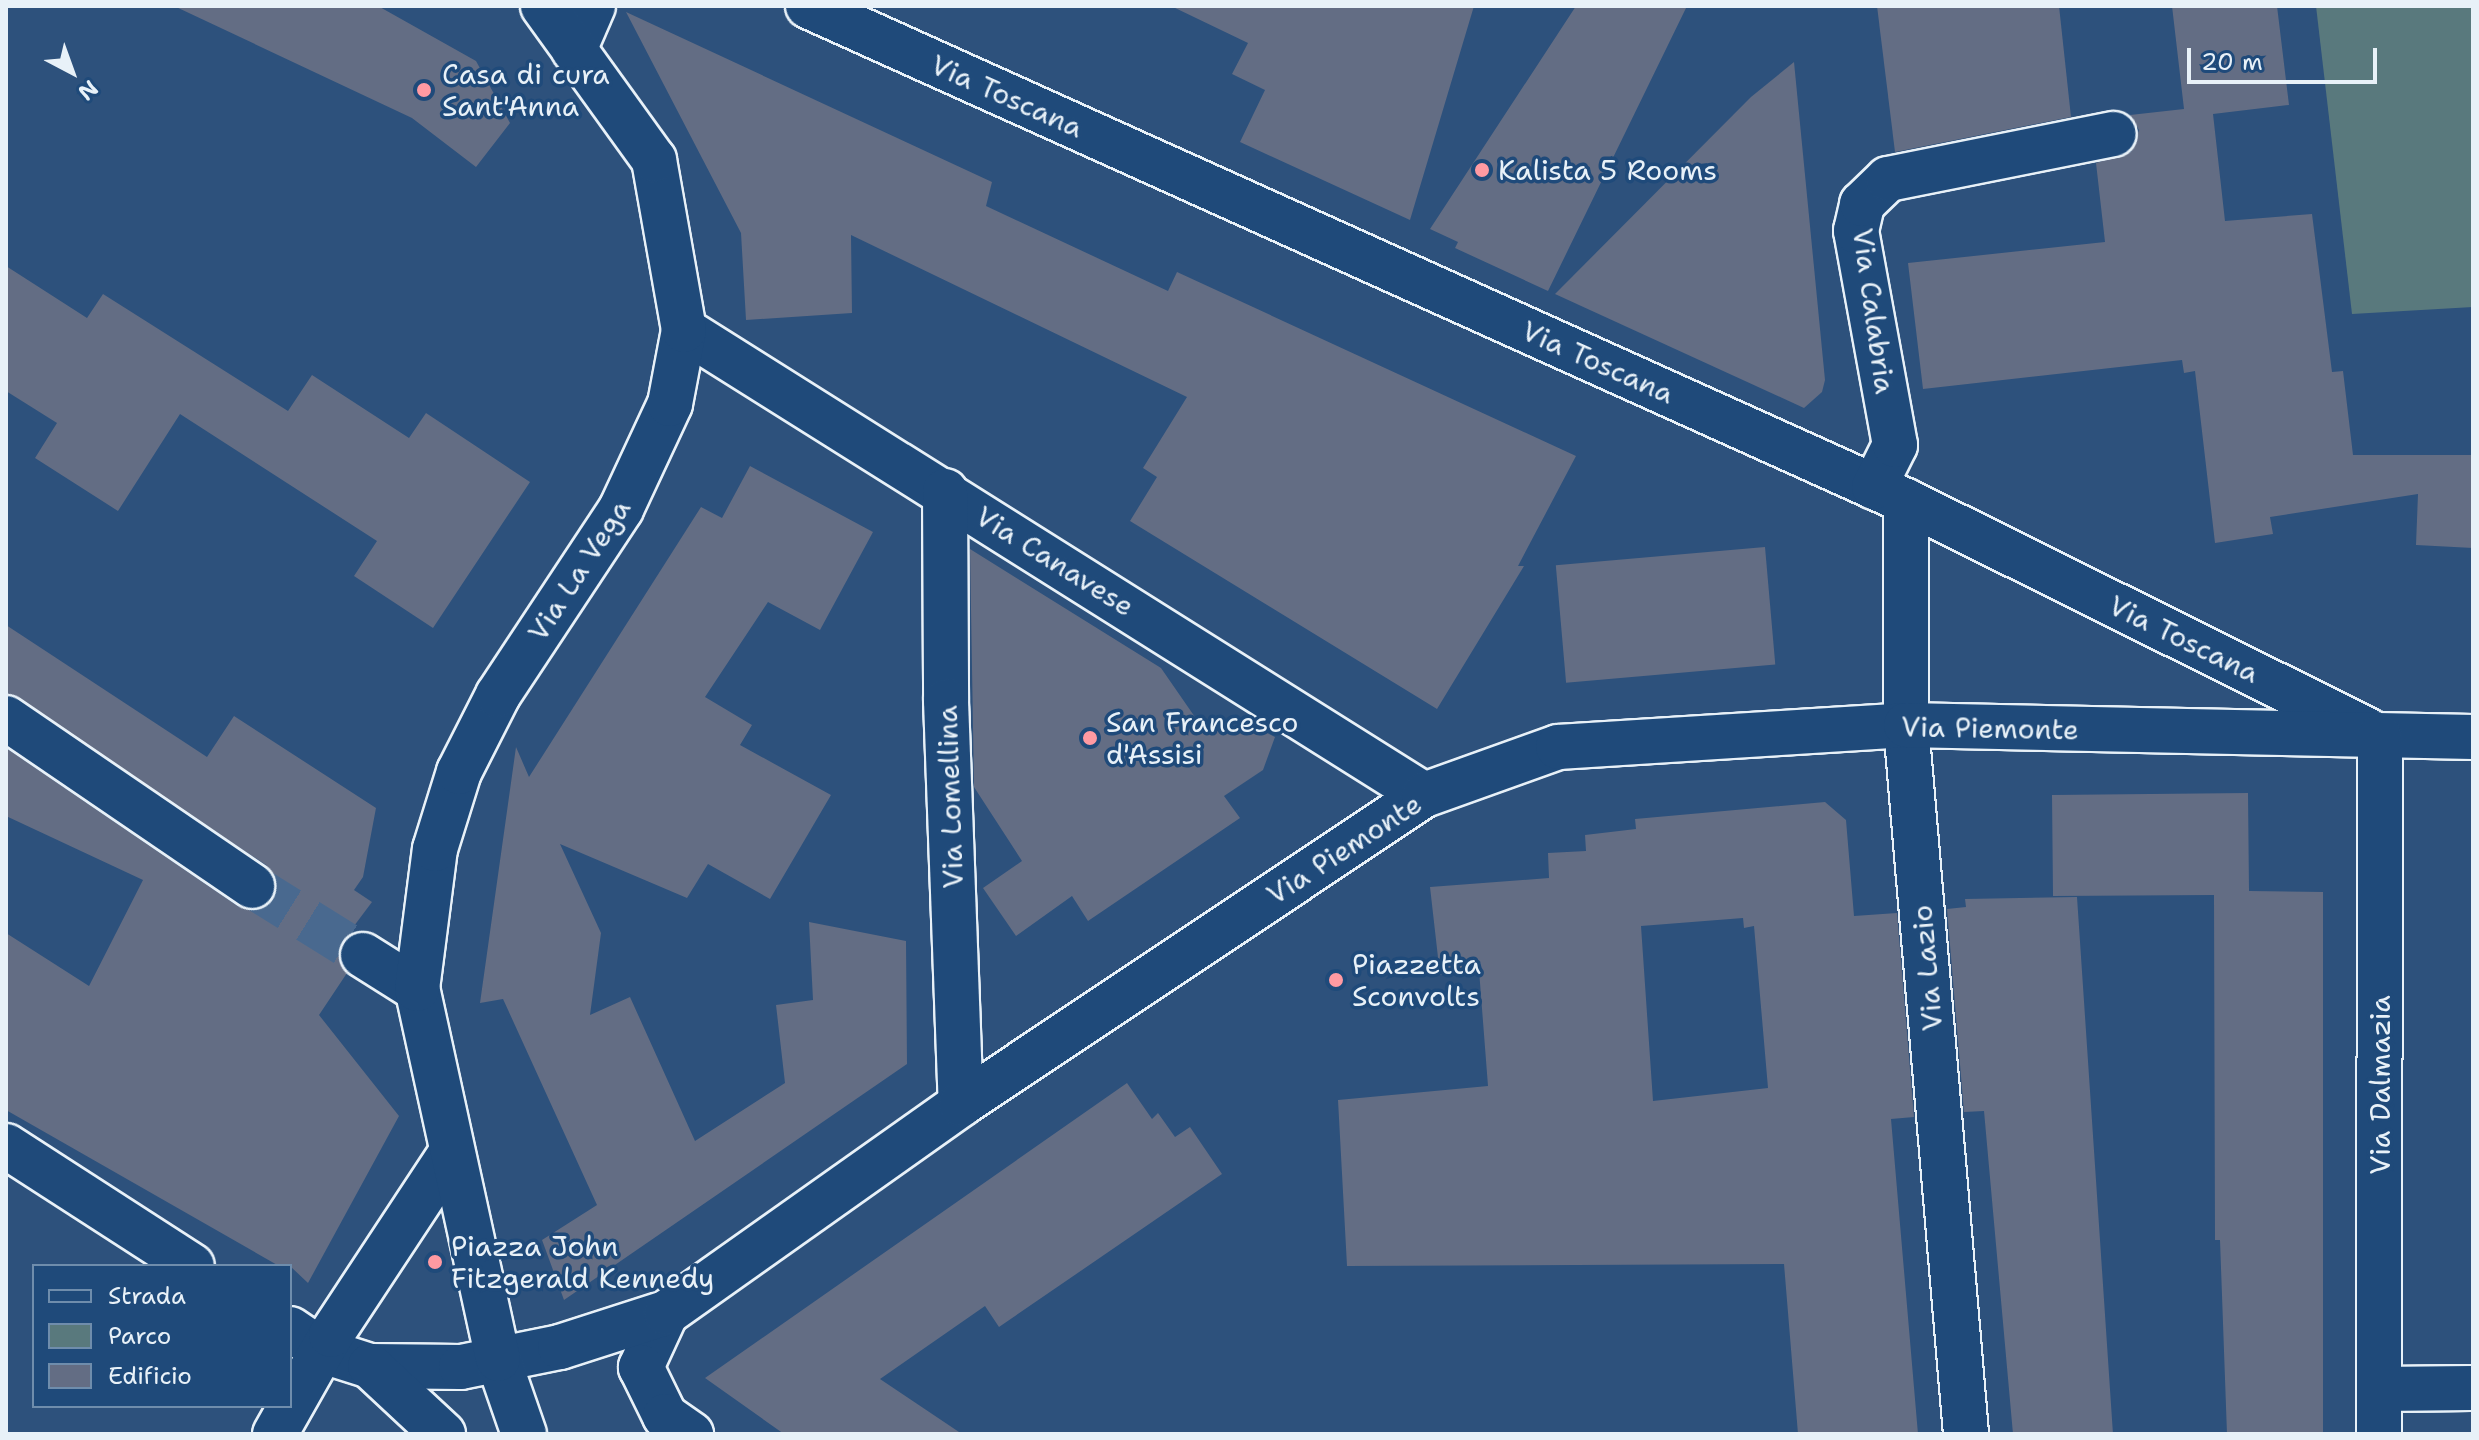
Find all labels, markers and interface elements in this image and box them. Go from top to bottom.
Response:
north arrow [32,32,112,112]
scale bar [2191,32,2381,82]
text: 20 m [2201,46,2263,78]
street label: Via Toscana [926,48,1088,144]
place label: Casa di cura Sant'Anna [442,57,610,123]
text: N [72,74,104,107]
marker: Casa di cura Sant'Anna [413,79,435,101]
place label: Kalista 5 Rooms [1498,153,1717,187]
marker: Kalista 5 Rooms [1473,161,1491,179]
street label: Via Calabria [1846,226,1902,396]
street label: Via Toscana [1517,314,1679,410]
street label: Via La Vega [521,493,637,647]
street label: Via Canavese [970,499,1140,623]
street label: Via Toscana [2103,588,2265,690]
street label: Via Lomellina [930,705,970,889]
place label: San Francesco d'Assisi [1106,705,1298,771]
street label: Via Piemonte [1901,710,2079,746]
marker: San Francesco d'Assisi [1081,729,1099,747]
street label: Via Piemonte [1260,787,1428,911]
street label: Via Lazio [1905,904,1949,1032]
place label: Piazzetta Sconvolts [1352,947,1481,1013]
marker: Piazzetta Sconvolts [1327,971,1345,989]
street label: Via Dalmazia [2363,995,2397,1175]
place label: Piazza John Fitzgerald Kennedy [451,1229,714,1295]
marker: Piazza John Fitzgerald Kennedy [426,1253,444,1271]
legend [32,1264,292,1408]
text: Strada [108,1280,186,1312]
text: Parco [108,1320,171,1352]
text: Edificio [108,1360,192,1392]

